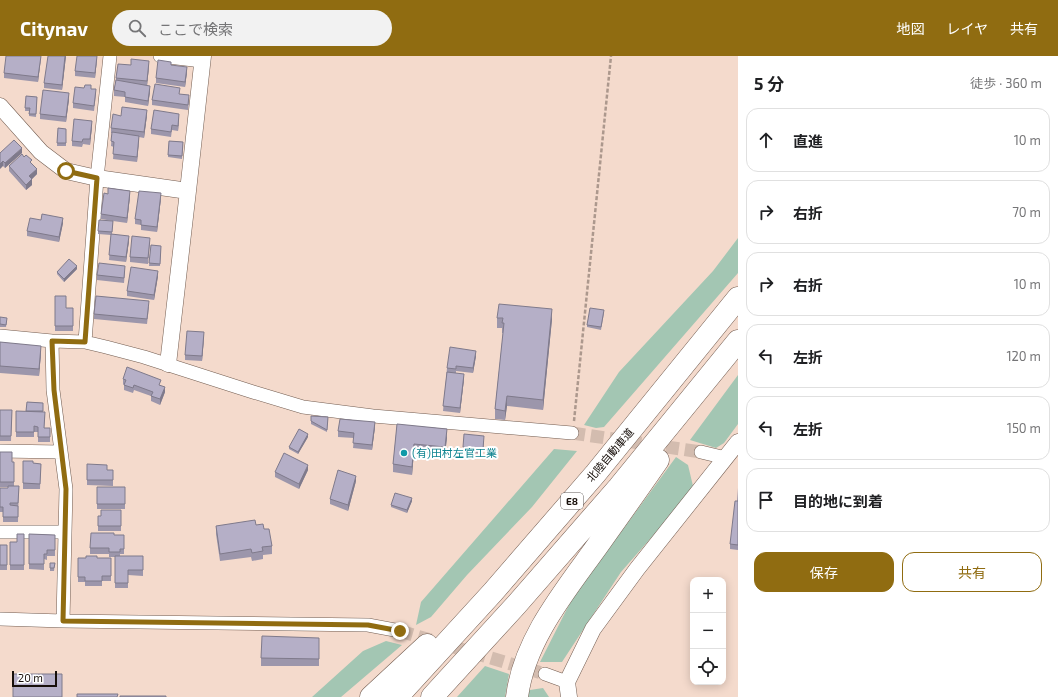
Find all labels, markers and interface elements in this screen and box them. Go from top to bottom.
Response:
search box [112,10,392,46]
text: Citynav [20,17,88,40]
icon: search [126,17,148,39]
text: ここで検索 [158,20,233,38]
text: 地図 [896,20,924,37]
text: レイヤ [946,20,988,37]
text: 共有 [1010,20,1038,37]
text: 5 分 [754,73,784,93]
text: 徒歩 · 360 m [970,75,1042,91]
icon: ahead [755,129,777,151]
text: 直進 [793,132,823,150]
text: 10 m [1014,132,1041,148]
route start [57,162,75,180]
icon: right [755,201,777,223]
text: 右折 [793,204,823,222]
text: 70 m [1012,204,1041,220]
icon: right [755,273,777,295]
text: 右折 [793,276,823,294]
text: 10 m [1014,276,1041,292]
icon: left [755,345,777,367]
text: 左折 [793,348,823,366]
text: 120 m [1006,348,1041,364]
icon: left [755,417,777,439]
text: 左折 [793,420,823,438]
text: 150 m [1007,420,1041,436]
street label: 北陸自動車道 [583,425,636,484]
place label: (有)田村左官工業 [412,446,497,459]
marker: (有)田村左官工業 [399,448,409,458]
icon: arrive [755,489,777,511]
text: 目的地に到着 [793,492,883,510]
road number: E8 [561,493,583,509]
button: 保存 [754,552,894,592]
button: 共有 [902,552,1042,592]
map controls [690,577,726,685]
button: + [690,577,726,613]
button: − [690,613,726,649]
route end [391,622,409,640]
button: locate [690,649,726,685]
scale bar [12,669,57,688]
text: 20 m [18,671,43,684]

